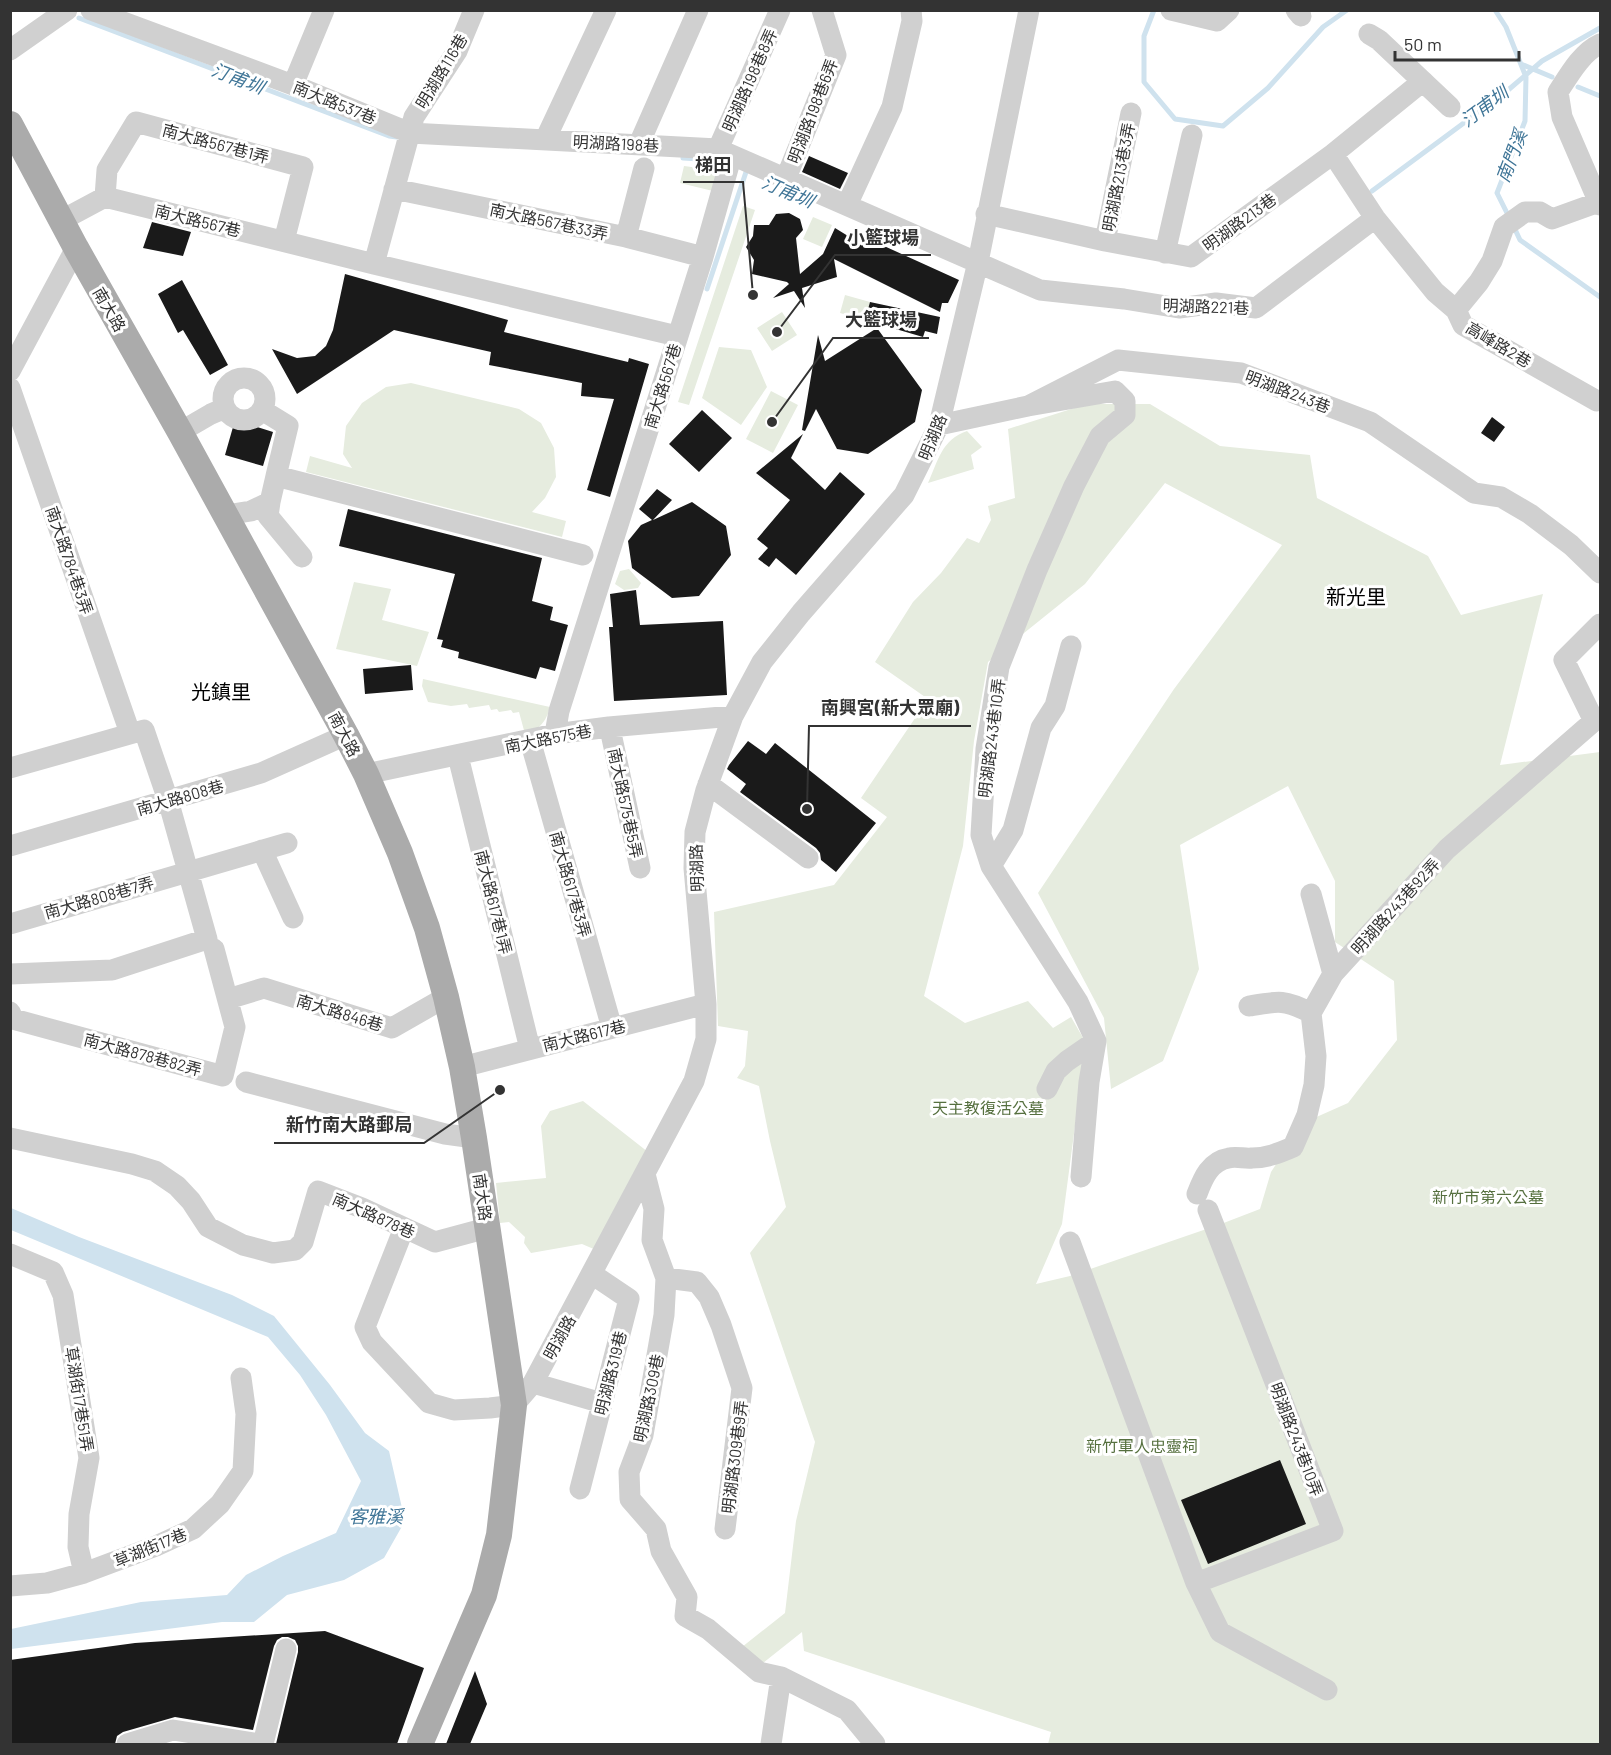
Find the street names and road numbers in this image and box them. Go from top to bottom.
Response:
street label: 明湖路198巷8弄 [718,26,780,134]
street label: 明湖路116巷 [411,30,471,112]
street label: 明湖路198巷6弄 [783,56,841,166]
street label: 南大路537巷 [291,77,379,127]
street label: 南大路567巷1弄 [161,120,271,166]
street label: 明湖路213巷3弄 [1098,121,1138,233]
street label: 明湖路198巷 [572,131,660,155]
street label: 明湖路213巷 [1199,189,1279,255]
street label: 南大路567巷33弄 [488,199,610,243]
street label: 南大路567巷 [153,200,243,240]
street label: 南大路 [90,283,130,335]
street label: 明湖路221巷 [1162,295,1250,317]
street label: 高峰路2巷 [1463,317,1535,371]
street label: 南大路567巷 [640,341,684,431]
street label: 明湖路243巷 [1243,366,1333,416]
street label: 明湖路 [914,411,950,463]
street label: 南大路784巷3弄 [43,504,97,616]
street label: 明湖路243巷10弄 [974,677,1008,799]
street label: 南大路 [325,708,365,760]
street label: 南大路575巷 [503,720,593,756]
street label: 南大路575巷5弄 [605,746,647,860]
street label: 南大路808巷 [134,776,226,818]
street label: 南大路617巷3弄 [547,829,595,939]
street label: 明湖路 [686,844,706,892]
street label: 南大路617巷1弄 [472,848,516,956]
street label: 明湖路243巷92弄 [1347,854,1443,958]
street label: 南大路808巷7弄 [42,872,156,922]
street label: 南大路846巷 [294,990,386,1034]
street label: 南大路617巷 [540,1015,628,1055]
street label: 南大路878巷82弄 [82,1029,204,1079]
street label: 南大路 [470,1172,496,1222]
street label: 南大路878巷 [330,1188,418,1242]
street label: 明湖路 [539,1311,579,1363]
street label: 明湖路319巷 [590,1329,630,1417]
street label: 草湖街17巷51弄 [62,1345,98,1453]
street label: 明湖路309巷 [629,1352,667,1444]
street label: 明湖路243巷10弄 [1267,1379,1327,1499]
street label: 明湖路309巷9弄 [718,1399,750,1515]
street label: 草湖街17巷 [111,1524,189,1570]

